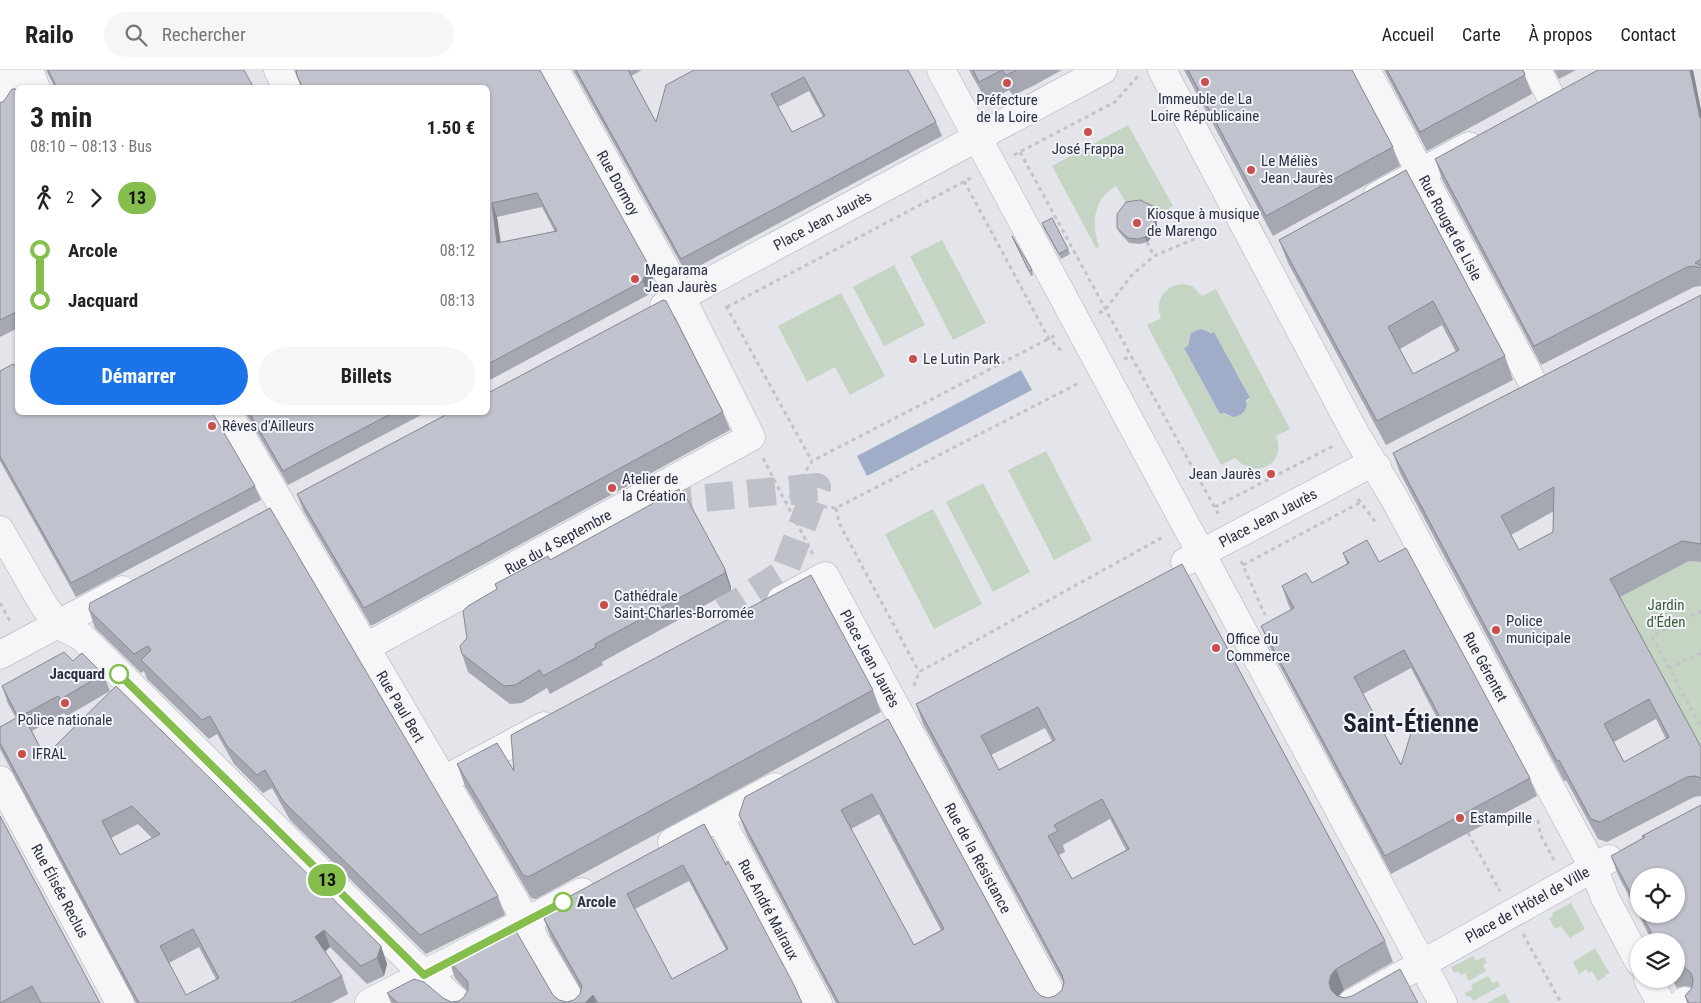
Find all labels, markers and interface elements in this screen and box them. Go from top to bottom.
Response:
search box [104,12,454,57]
text: Railo [25,21,74,49]
icon: search [122,21,150,49]
text: Rechercher [162,23,246,46]
text: Accueil [1382,24,1434,45]
text: Carte [1462,24,1501,45]
text: À propos [1529,24,1592,45]
text: Contact [1620,24,1676,45]
marker: Immeuble de La Loire Républicaine [1199,76,1211,88]
marker: Préfecture de la Loire [1001,77,1013,89]
place label: Immeuble de La Loire Républicaine [1151,90,1259,125]
place label: Préfecture de la Loire [976,91,1038,126]
text: 3 min [30,101,92,134]
text: 1.50 € [427,116,475,139]
marker: José Frappa [1082,126,1094,138]
text: 08:10 – 08:13 · Bus [30,137,152,156]
place label: José Frappa [1052,140,1124,158]
street label: Rue Dormoy [593,147,643,219]
place label: Le Méliès Jean Jaurès [1261,152,1333,187]
marker: Le Méliès Jean Jaurès [1245,164,1257,176]
street label: Rue Rouget de Lisle [1415,172,1486,284]
icon: walk [30,184,58,212]
icon: forward [82,184,110,212]
text: 13 [128,187,146,208]
street label: Place Jean Jaurès [770,187,875,254]
text: 2 [66,188,74,207]
place label: Kiosque à musique de Marengo [1147,205,1259,240]
marker: Kiosque à musique de Marengo [1131,217,1143,229]
text: Arcole [68,239,118,262]
text: 08:12 [440,241,475,260]
place label: Megarama Jean Jaurès [645,261,717,296]
marker: Megarama Jean Jaurès [629,273,641,285]
text: Jacquard [68,289,138,312]
text: 08:13 [440,291,475,310]
button: Démarrer [30,347,248,405]
button: Billets [258,347,475,405]
place label: Le Lutin Park [923,350,1000,368]
marker: Le Lutin Park [907,353,919,365]
place label: Rêves d'Ailleurs [222,417,315,435]
marker: Rêves d'Ailleurs [206,420,218,432]
place label: Jean Jaurès [1189,465,1261,483]
marker: Jean Jaurès [1265,468,1277,480]
place label: Atelier de la Création [622,470,686,505]
marker: Atelier de la Création [606,482,618,494]
street label: Place Jean Jaurès [1216,484,1320,551]
street label: Rue du 4 Septembre [502,506,615,578]
place label: Cathédrale Saint-Charles-Borromée [614,587,754,622]
park label: Jardin d'Éden [1646,596,1686,631]
marker: Cathédrale Saint-Charles-Borromée [598,599,610,611]
street label: Place Jean Jaurès [836,607,904,711]
place label: Police municipale [1506,612,1571,647]
marker: Police municipale [1490,624,1502,636]
street label: Rue Gérentet [1459,629,1511,705]
place label: Office du Commerce [1226,630,1290,665]
marker: Office du Commerce [1210,642,1222,654]
marker: Jacquard [109,664,129,684]
place label: Jacquard [50,665,105,683]
street label: Rue Paul Bert [372,668,428,746]
marker: Police nationale [59,697,71,709]
district label: Saint-Étienne [1343,708,1479,738]
place label: Police nationale [18,711,112,729]
place label: IFRAL [32,745,67,763]
marker: IFRAL [16,748,28,760]
street label: Rue de la Résistance [941,800,1015,916]
place label: Estampille [1470,809,1532,827]
marker: Estampille [1454,812,1466,824]
street label: Rue Élisée Reclus [27,841,92,941]
street label: Rue André Malraux [734,856,803,963]
street label: Place de l'Hôtel de Ville [1462,863,1593,947]
line badge: 13 [304,864,350,896]
map controls [1630,868,1685,988]
button: locate [1630,868,1685,923]
text: 13 [318,869,336,890]
marker: Arcole [553,892,573,912]
place label: Arcole [577,893,616,911]
button: layers [1630,933,1685,988]

